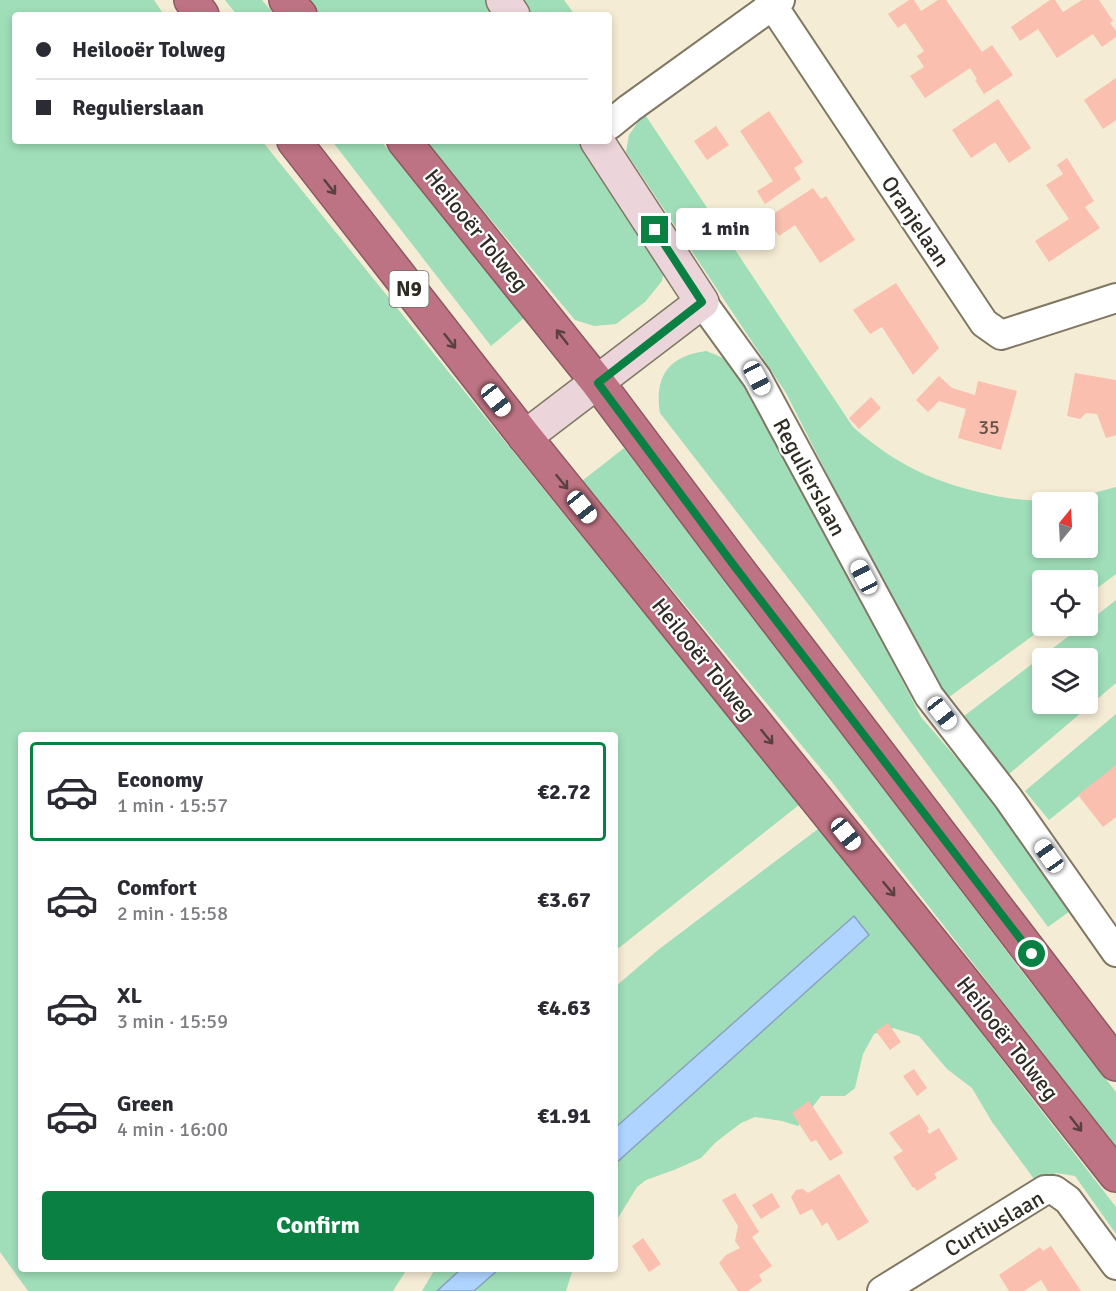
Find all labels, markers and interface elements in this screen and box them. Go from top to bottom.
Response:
text: Heilooër Tolweg [72,36,225,63]
text: Regulierslaan [72,94,204,121]
street label: Heilooër Tolweg [419,164,534,297]
street label: Oranjelaan [875,171,956,272]
one-way arrow [323,179,336,195]
callout: 1 min [676,209,775,251]
route end [641,216,668,243]
text: 1 min [701,216,750,241]
road number: N9 [390,271,428,307]
one-way arrow [555,330,569,345]
one-way arrow [443,332,456,348]
car [741,358,773,398]
car [478,380,514,420]
street label: Regulierslaan [767,414,852,541]
house number: 35 [978,415,1000,440]
one-way arrow [555,474,569,489]
car [564,487,600,527]
north arrow [1032,492,1098,558]
map controls [1032,492,1098,714]
car [848,557,880,597]
button: locate [1032,570,1098,636]
street label: Heilooër Tolweg [646,593,761,726]
button: layers [1032,648,1098,714]
car [924,693,960,733]
one-way arrow [760,729,774,744]
icon: car [45,765,99,819]
text: Economy [117,766,203,793]
text: €2.72 [537,778,591,805]
text: 1 min · 15:57 [117,793,228,818]
car [828,814,864,854]
car [1031,836,1067,876]
icon: car [45,873,99,927]
text: Comfort [117,874,197,901]
one-way arrow [883,881,896,897]
text: €3.67 [537,886,591,913]
text: 2 min · 15:58 [117,901,228,926]
route start [1018,940,1045,967]
street label: Heilooër Tolweg [951,971,1064,1106]
icon: car [45,981,99,1035]
text: XL [117,982,142,1009]
text: €4.63 [537,994,591,1021]
text: 3 min · 15:59 [117,1009,228,1034]
icon: car [45,1089,99,1143]
text: Green [117,1090,174,1117]
text: €1.91 [537,1102,591,1129]
one-way arrow [1069,1116,1082,1132]
text: 4 min · 16:00 [117,1117,228,1142]
street label: Curtiuslaan [940,1184,1049,1263]
button: Confirm [42,1191,594,1260]

